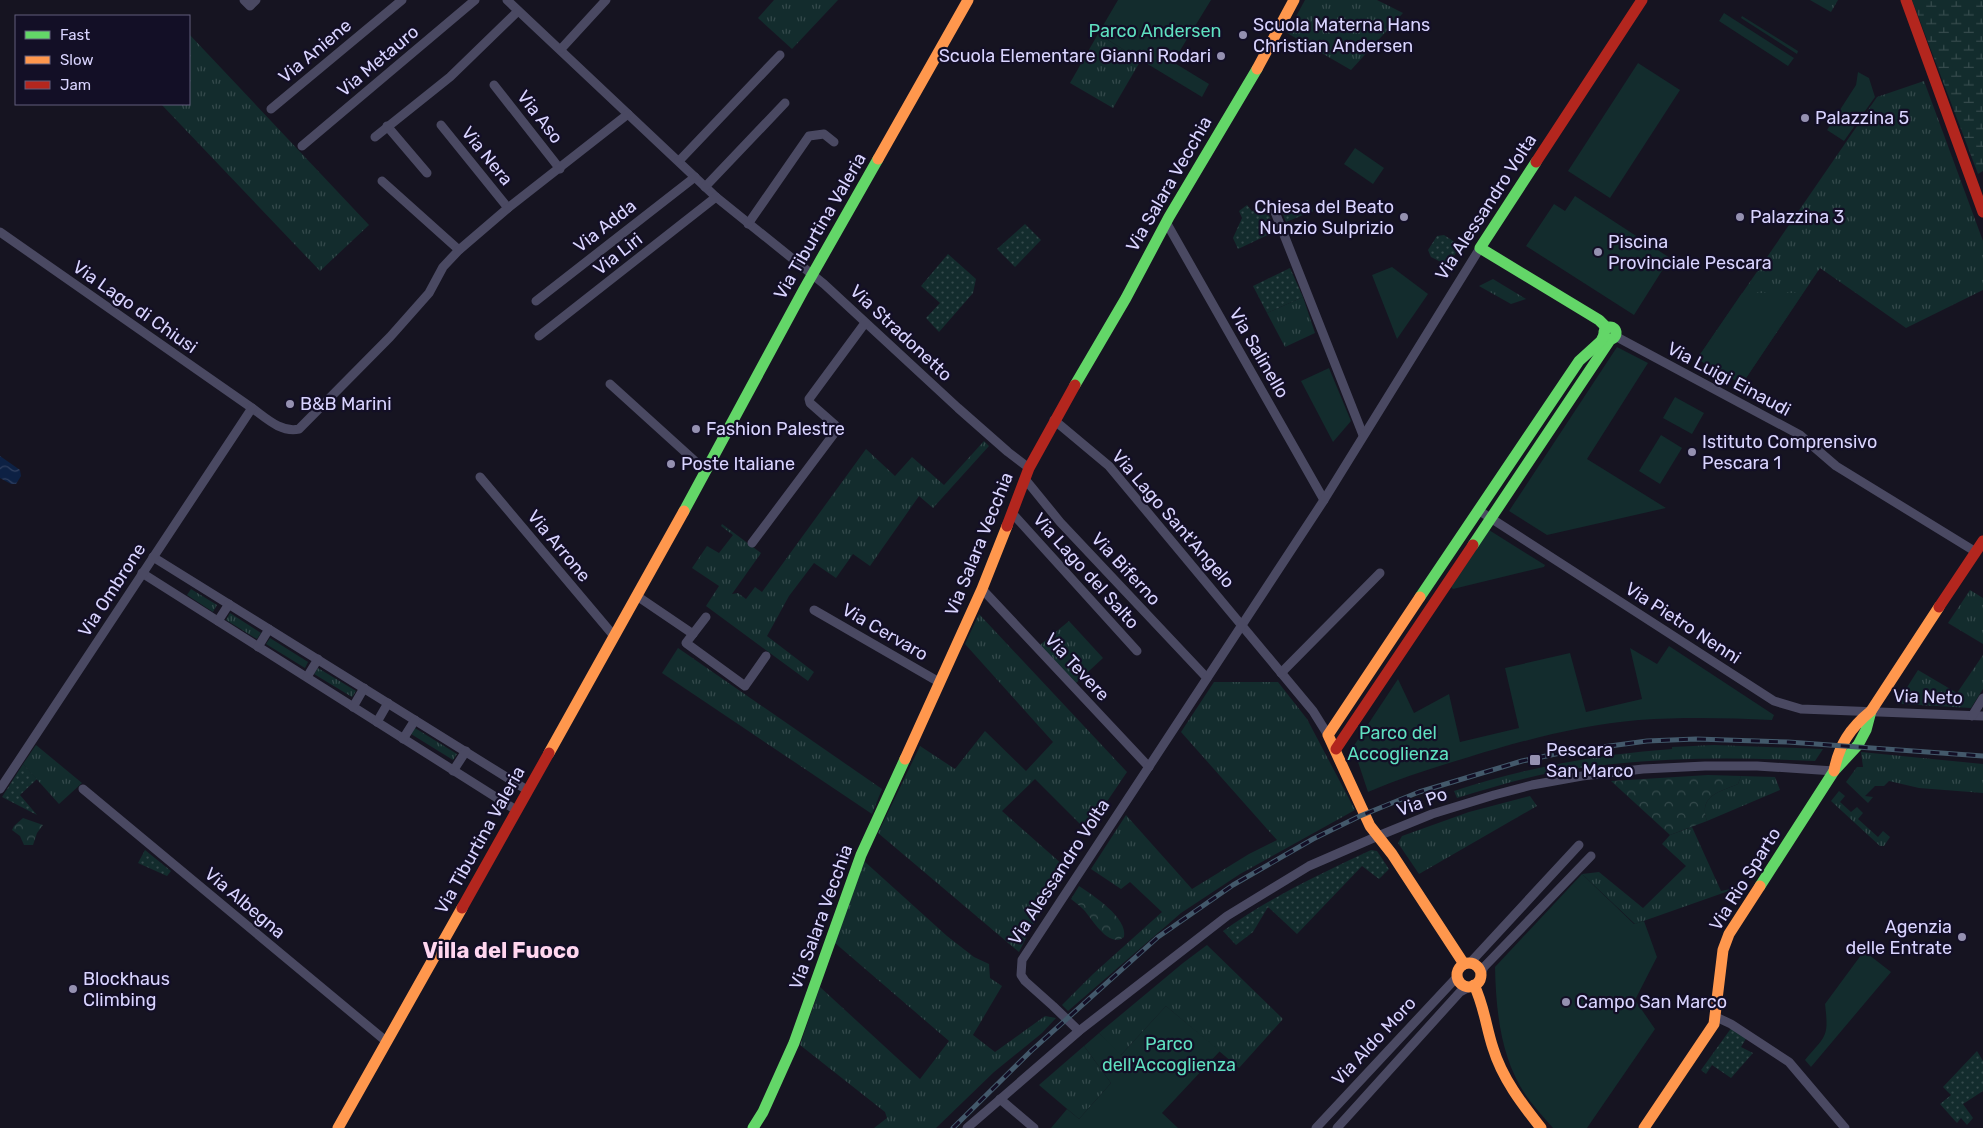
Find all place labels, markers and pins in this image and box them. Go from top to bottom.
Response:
place label: Scuola Materna Hans Christian Andersen [1253,14,1430,57]
marker: Scuola Materna Hans Christian Andersen [1237,29,1249,41]
place label: Scuola Elementare Gianni Rodari [939,45,1211,67]
marker: Scuola Elementare Gianni Rodari [1215,50,1227,62]
place label: Palazzina 5 [1815,107,1909,129]
marker: Palazzina 5 [1799,112,1811,124]
place label: Chiesa del Beato Nunzio Sulprizio [1254,196,1394,239]
place label: Palazzina 3 [1750,206,1844,228]
marker: Chiesa del Beato Nunzio Sulprizio [1398,211,1410,223]
marker: Palazzina 3 [1734,211,1746,223]
place label: Piscina Provinciale Pescara [1608,231,1772,274]
marker: Piscina Provinciale Pescara [1592,246,1604,258]
place label: B&B Marini [300,393,392,415]
marker: B&B Marini [284,398,296,410]
place label: Fashion Palestre [706,418,845,440]
marker: Fashion Palestre [690,423,702,435]
place label: Istituto Comprensivo Pescara 1 [1702,431,1877,474]
marker: Istituto Comprensivo Pescara 1 [1686,446,1698,458]
place label: Poste Italiane [681,453,795,475]
marker: Poste Italiane [665,458,677,470]
place label: Pescara San Marco [1546,739,1634,782]
marker: Pescara San Marco [1528,753,1542,767]
place label: Agenzia delle Entrate [1846,916,1952,959]
marker: Agenzia delle Entrate [1956,931,1968,943]
place label: Blockhaus Climbing [83,968,170,1011]
marker: Blockhaus Climbing [67,983,79,995]
place label: Campo San Marco [1576,991,1727,1013]
marker: Campo San Marco [1560,996,1572,1008]

